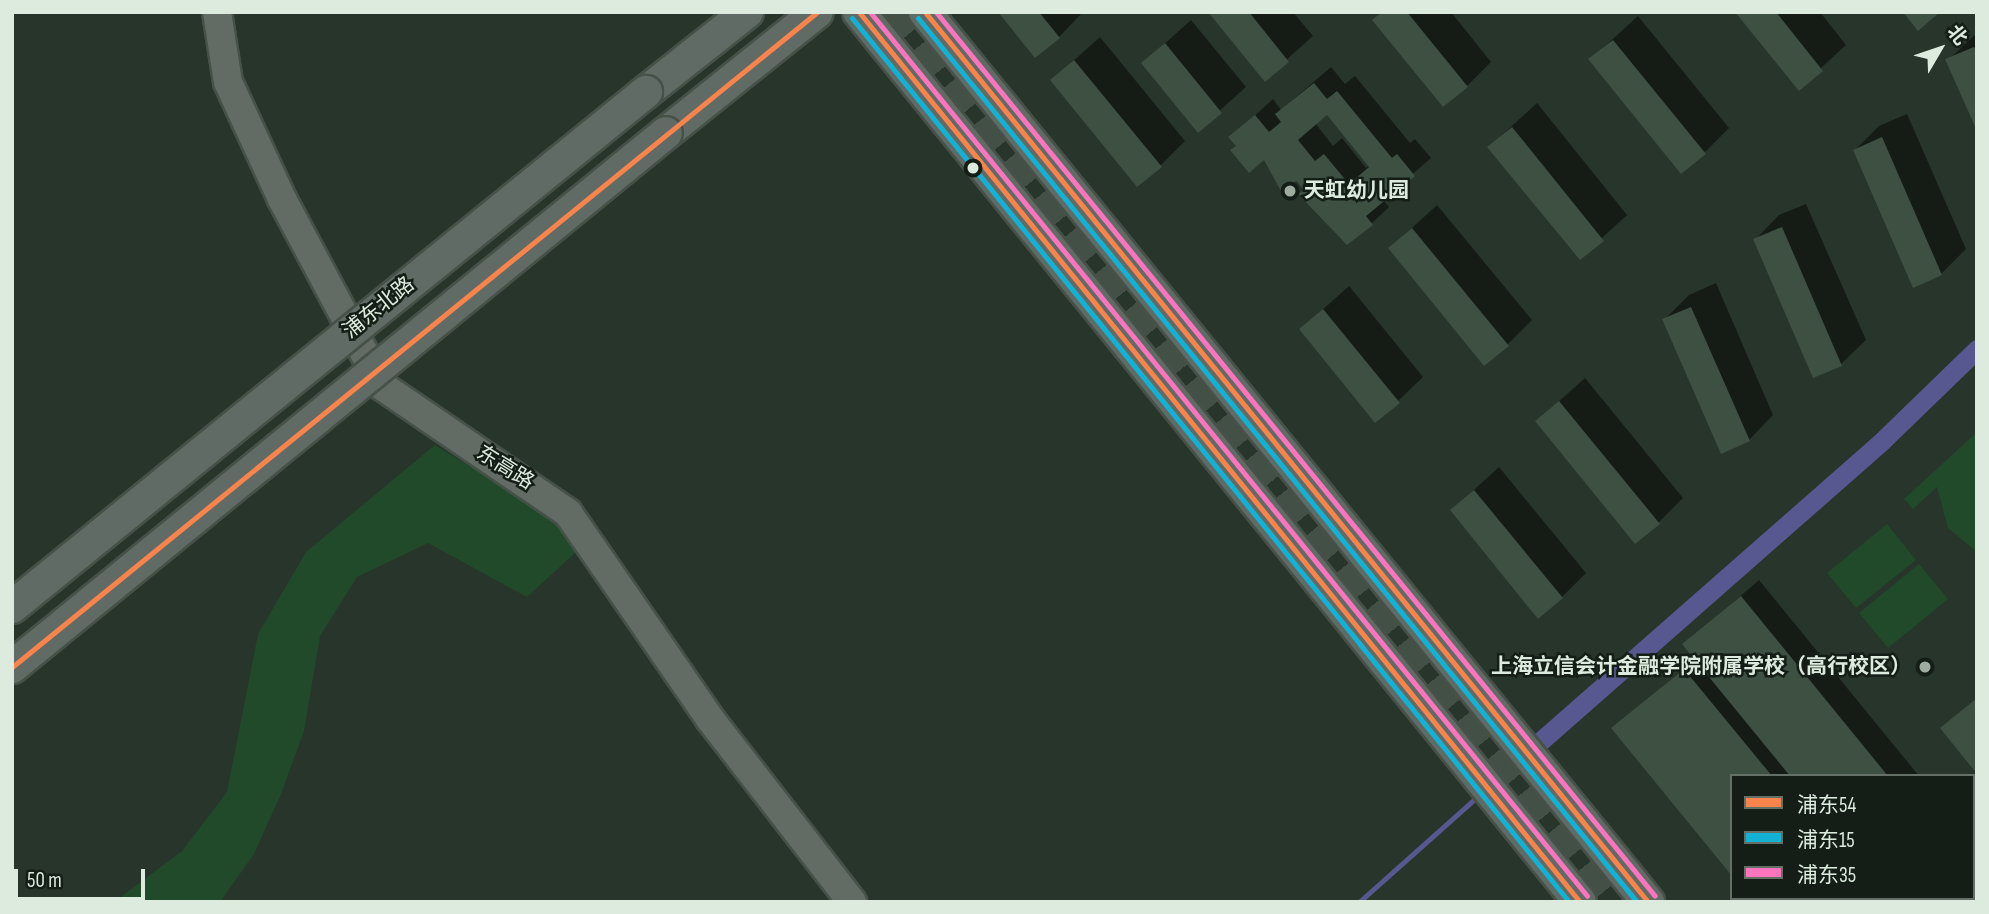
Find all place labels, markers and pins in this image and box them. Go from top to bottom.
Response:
unlabelled marker [966,161,980,175]
place label: 天虹幼儿园 [1304,178,1409,204]
marker: 天虹幼儿园 [1282,183,1298,199]
place label: 上海立信会计金融学院附属学校（高行校区） [1491,654,1911,680]
marker: 上海立信会计金融学院附属学校（高行校区） [1917,659,1933,675]

